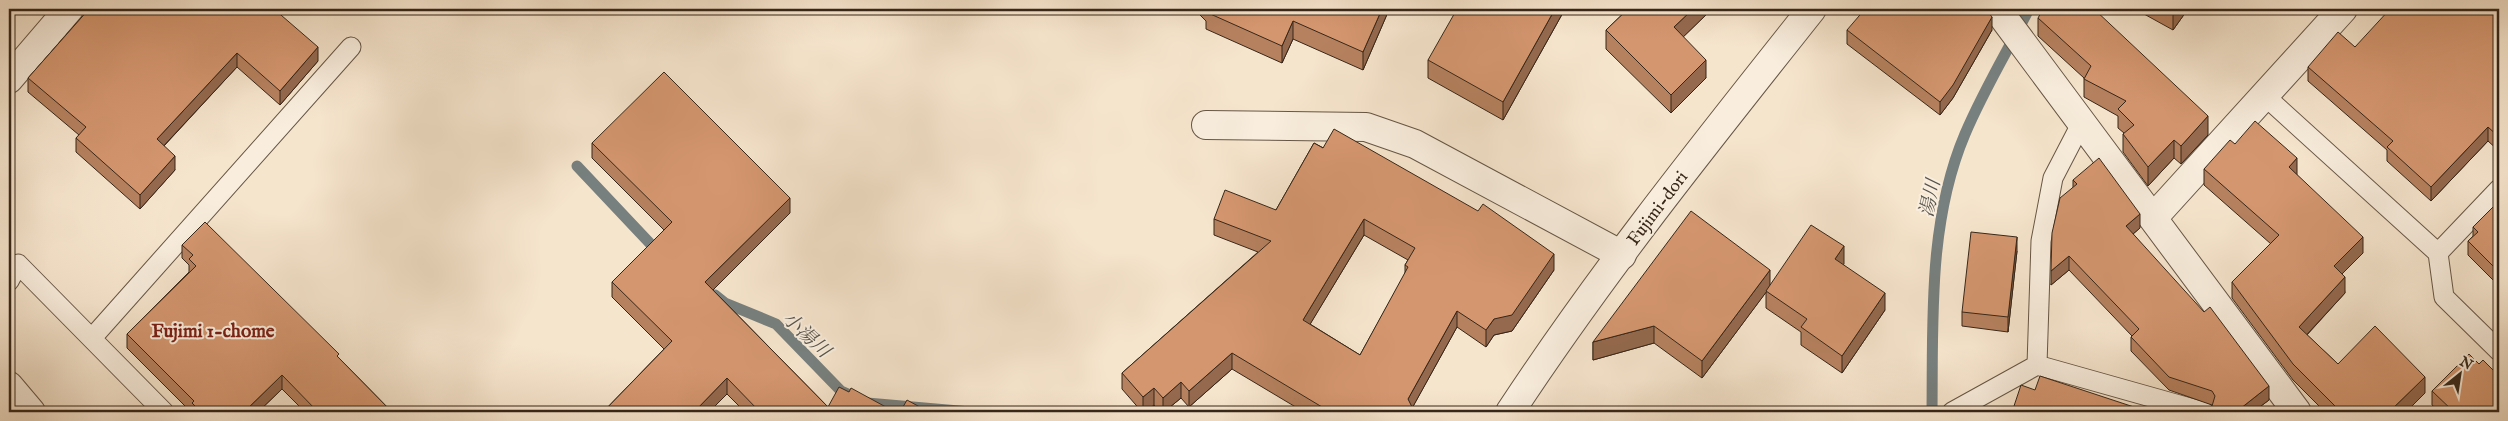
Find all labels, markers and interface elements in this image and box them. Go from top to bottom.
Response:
street label: Fujimi-dori [1623,167,1694,251]
water label: 湯川 [1915,175,1947,220]
water label: 小湯川 [777,307,836,365]
district label: Fujimi 1-chome [152,320,275,344]
north arrow [2436,348,2486,398]
text: N [2455,352,2476,374]

